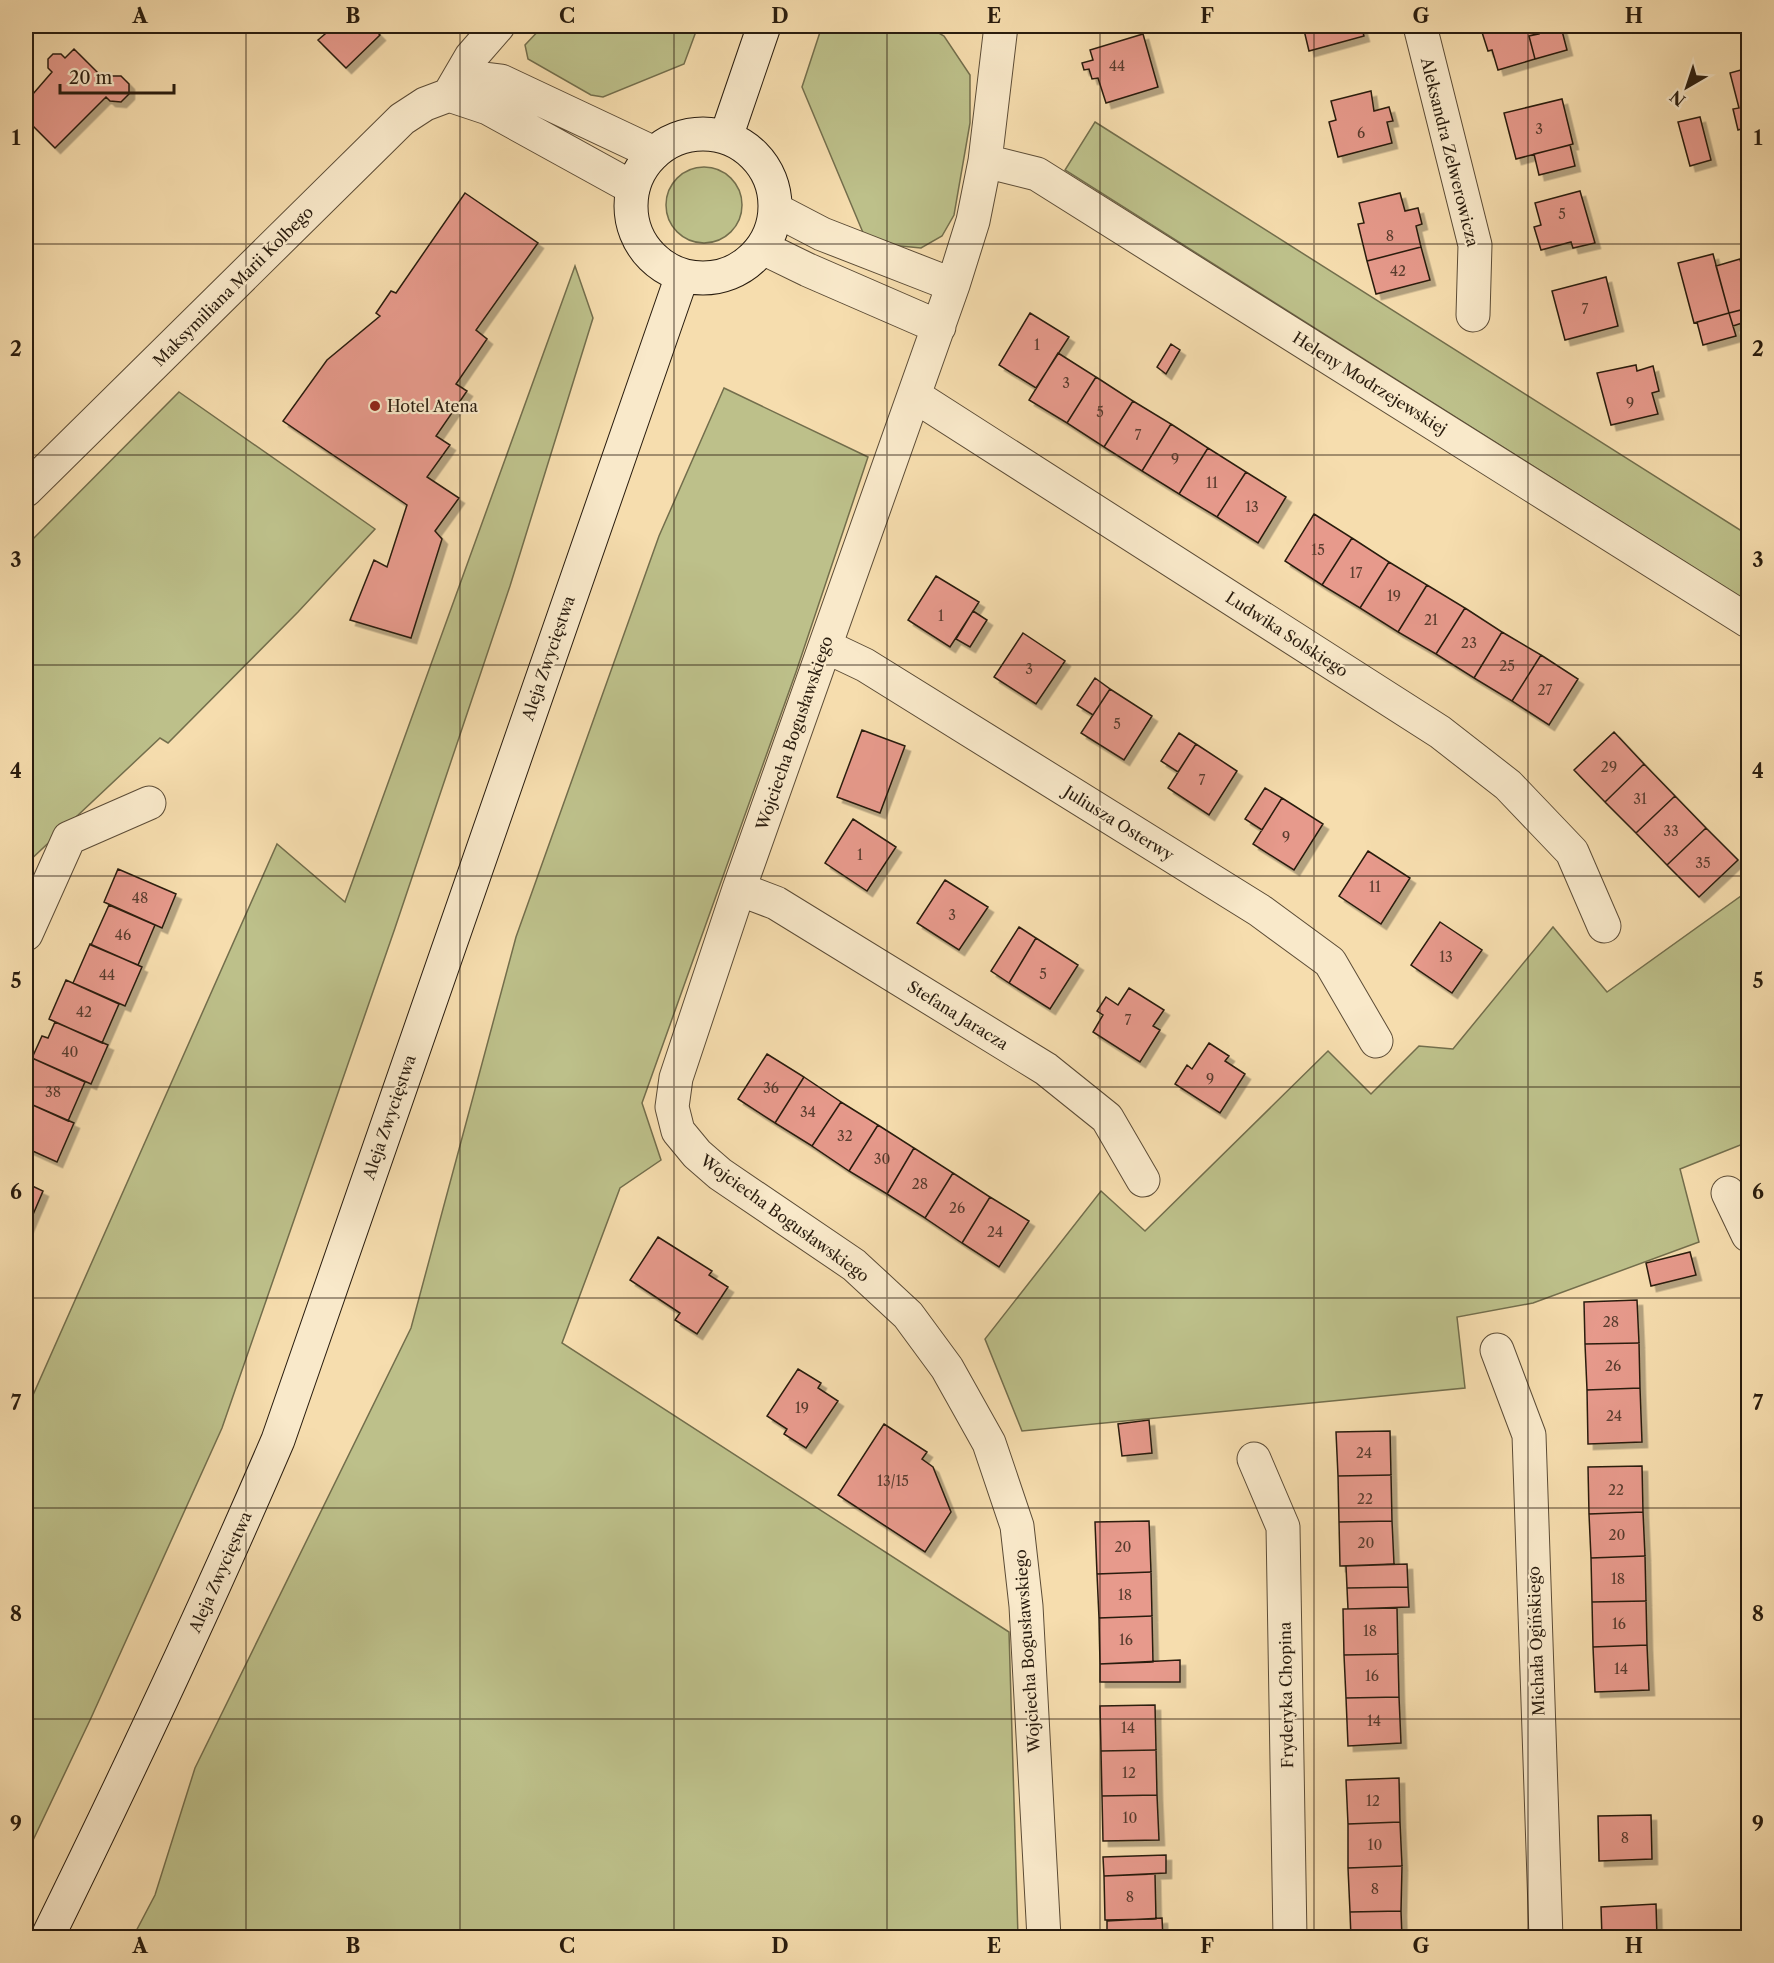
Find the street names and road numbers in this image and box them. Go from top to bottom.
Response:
street label: Aleksandra Zelwerowicza [1417,54,1483,249]
street label: Maksymiliana Marii Kolbego [149,202,317,370]
street label: Heleny Modrzejewskiej [1289,327,1451,439]
street label: Ludwika Solskiego [1222,587,1352,681]
street label: Aleja Zwycięstwa [517,592,579,724]
street label: Wojciecha Bogusławskiego [751,633,837,834]
street label: Juliusza Osterwy [1058,779,1179,866]
street label: Stefana Jaracza [904,976,1013,1054]
street label: Aleja Zwycięstwa [358,1051,420,1183]
street label: Wojciecha Bogusławskiego [696,1149,874,1286]
street label: Aleja Zwycięstwa [184,1508,256,1637]
street label: Wojciecha Bogusławskiego [1010,1548,1044,1754]
street label: Michała Ogińskiego [1523,1566,1549,1716]
street label: Fryderyka Chopina [1275,1621,1297,1768]

